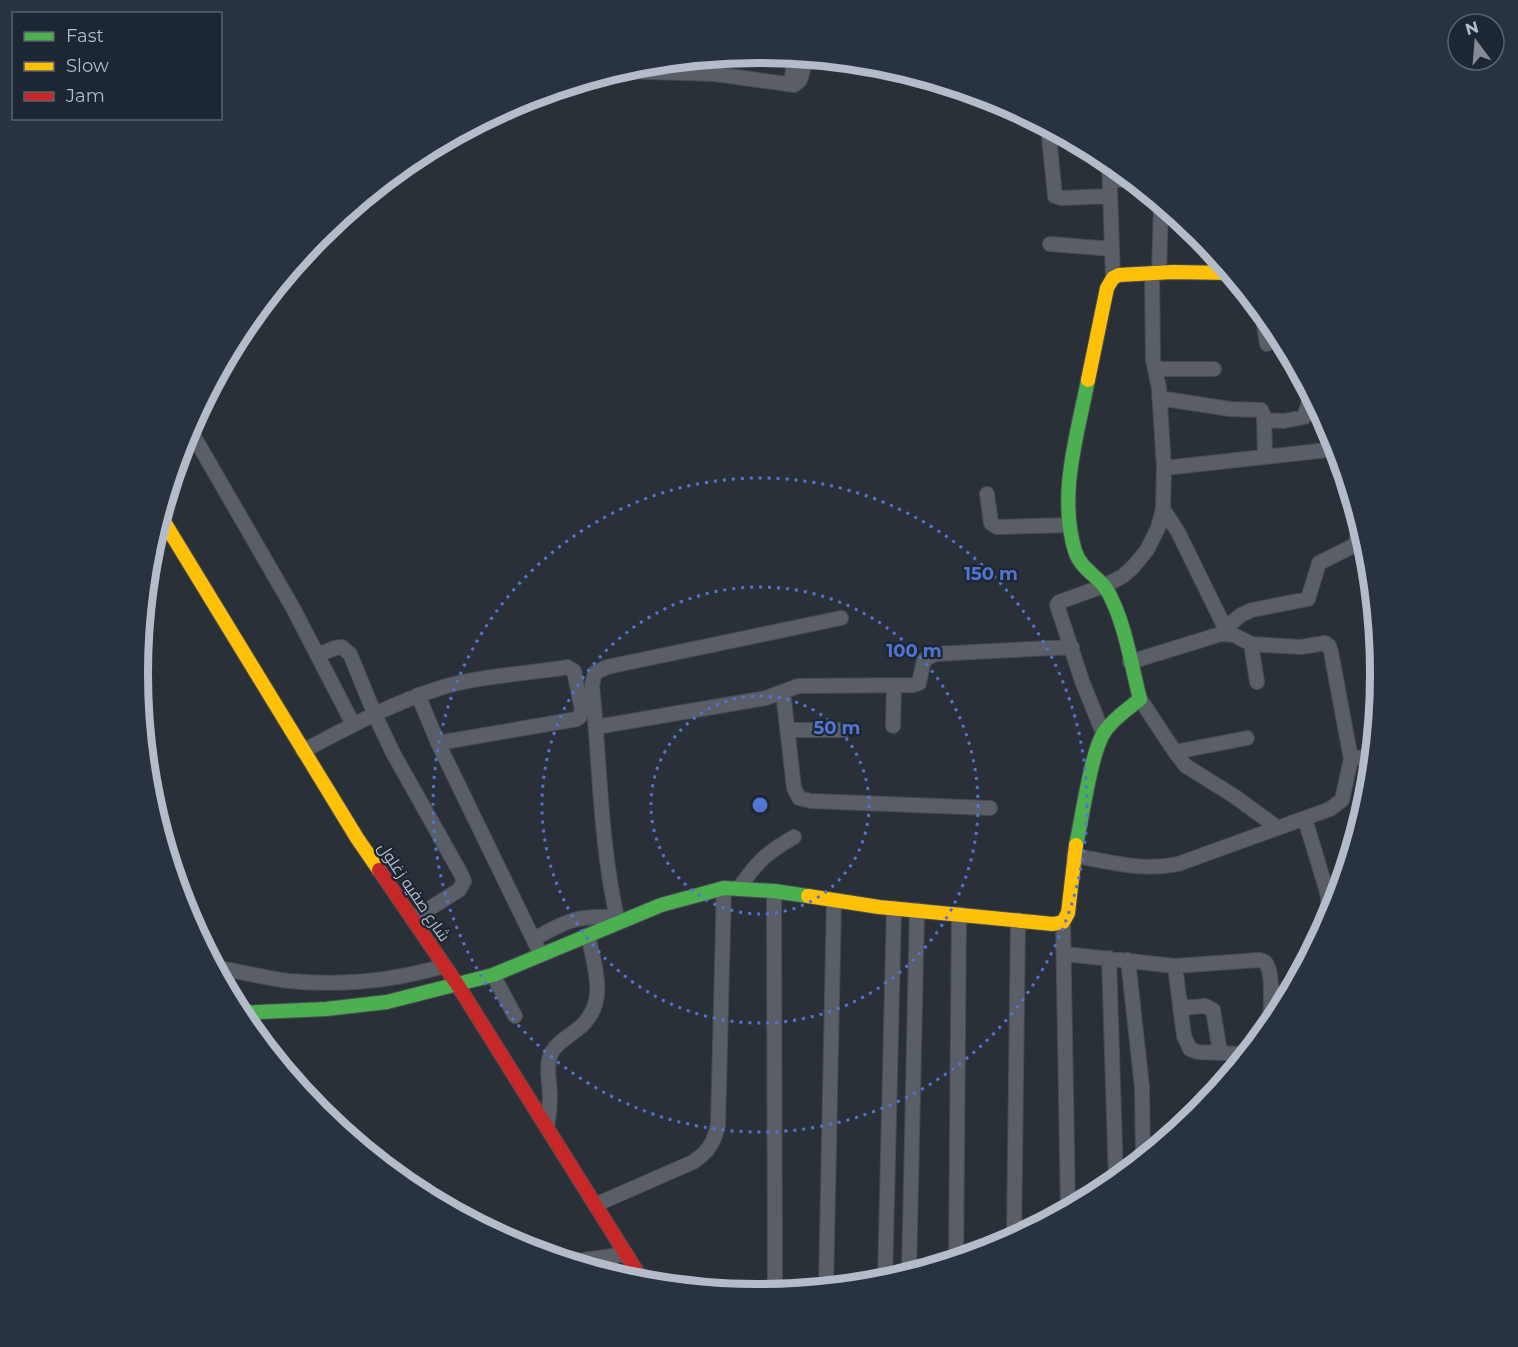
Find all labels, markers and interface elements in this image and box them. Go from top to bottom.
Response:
legend [12,12,222,120]
north arrow [1446,12,1506,72]
text: N [1463,17,1481,39]
text: Fast [66,25,104,47]
text: Slow [66,55,109,77]
text: Jam [65,85,105,107]
text: 150 m [964,563,1018,585]
text: 100 m [886,640,942,662]
text: 50 m [814,717,860,739]
centre of rings [750,795,770,815]
street label: شارع صفيه زغلول [372,839,454,946]

